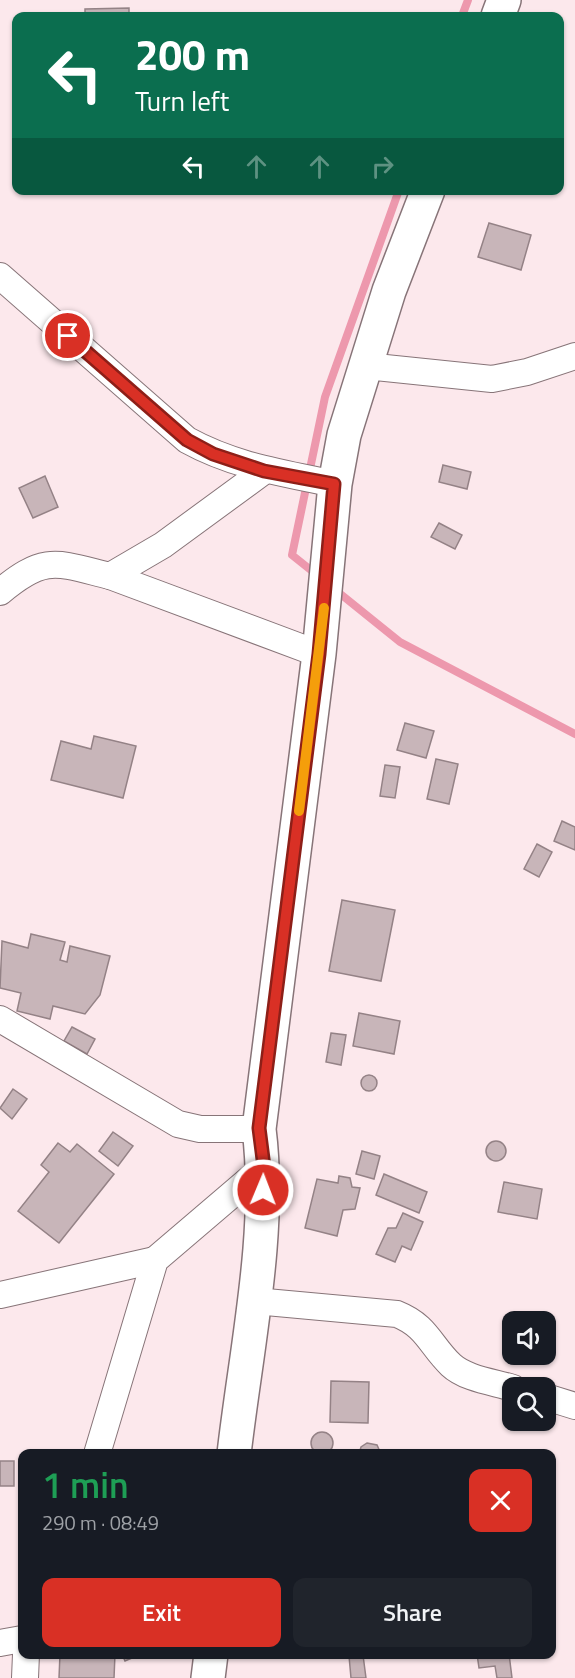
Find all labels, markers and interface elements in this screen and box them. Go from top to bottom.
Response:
text: 200 m [135,22,250,86]
icon: left [36,36,114,114]
text: Turn left [135,80,229,121]
icon: left [177,150,210,183]
icon: ahead [240,150,273,183]
icon: ahead [303,150,336,183]
icon: right [366,150,399,183]
pin [42,310,93,361]
icon: arrive [51,319,84,352]
position arrow [231,1158,295,1222]
map controls [502,1311,556,1431]
button: sound [502,1311,556,1365]
button: search [502,1377,556,1431]
text: 1 min [42,1457,129,1512]
button: close [469,1469,532,1532]
text: 290 m · 08:49 [42,1507,159,1538]
button: Exit [42,1578,281,1647]
button: Share [293,1578,532,1647]

